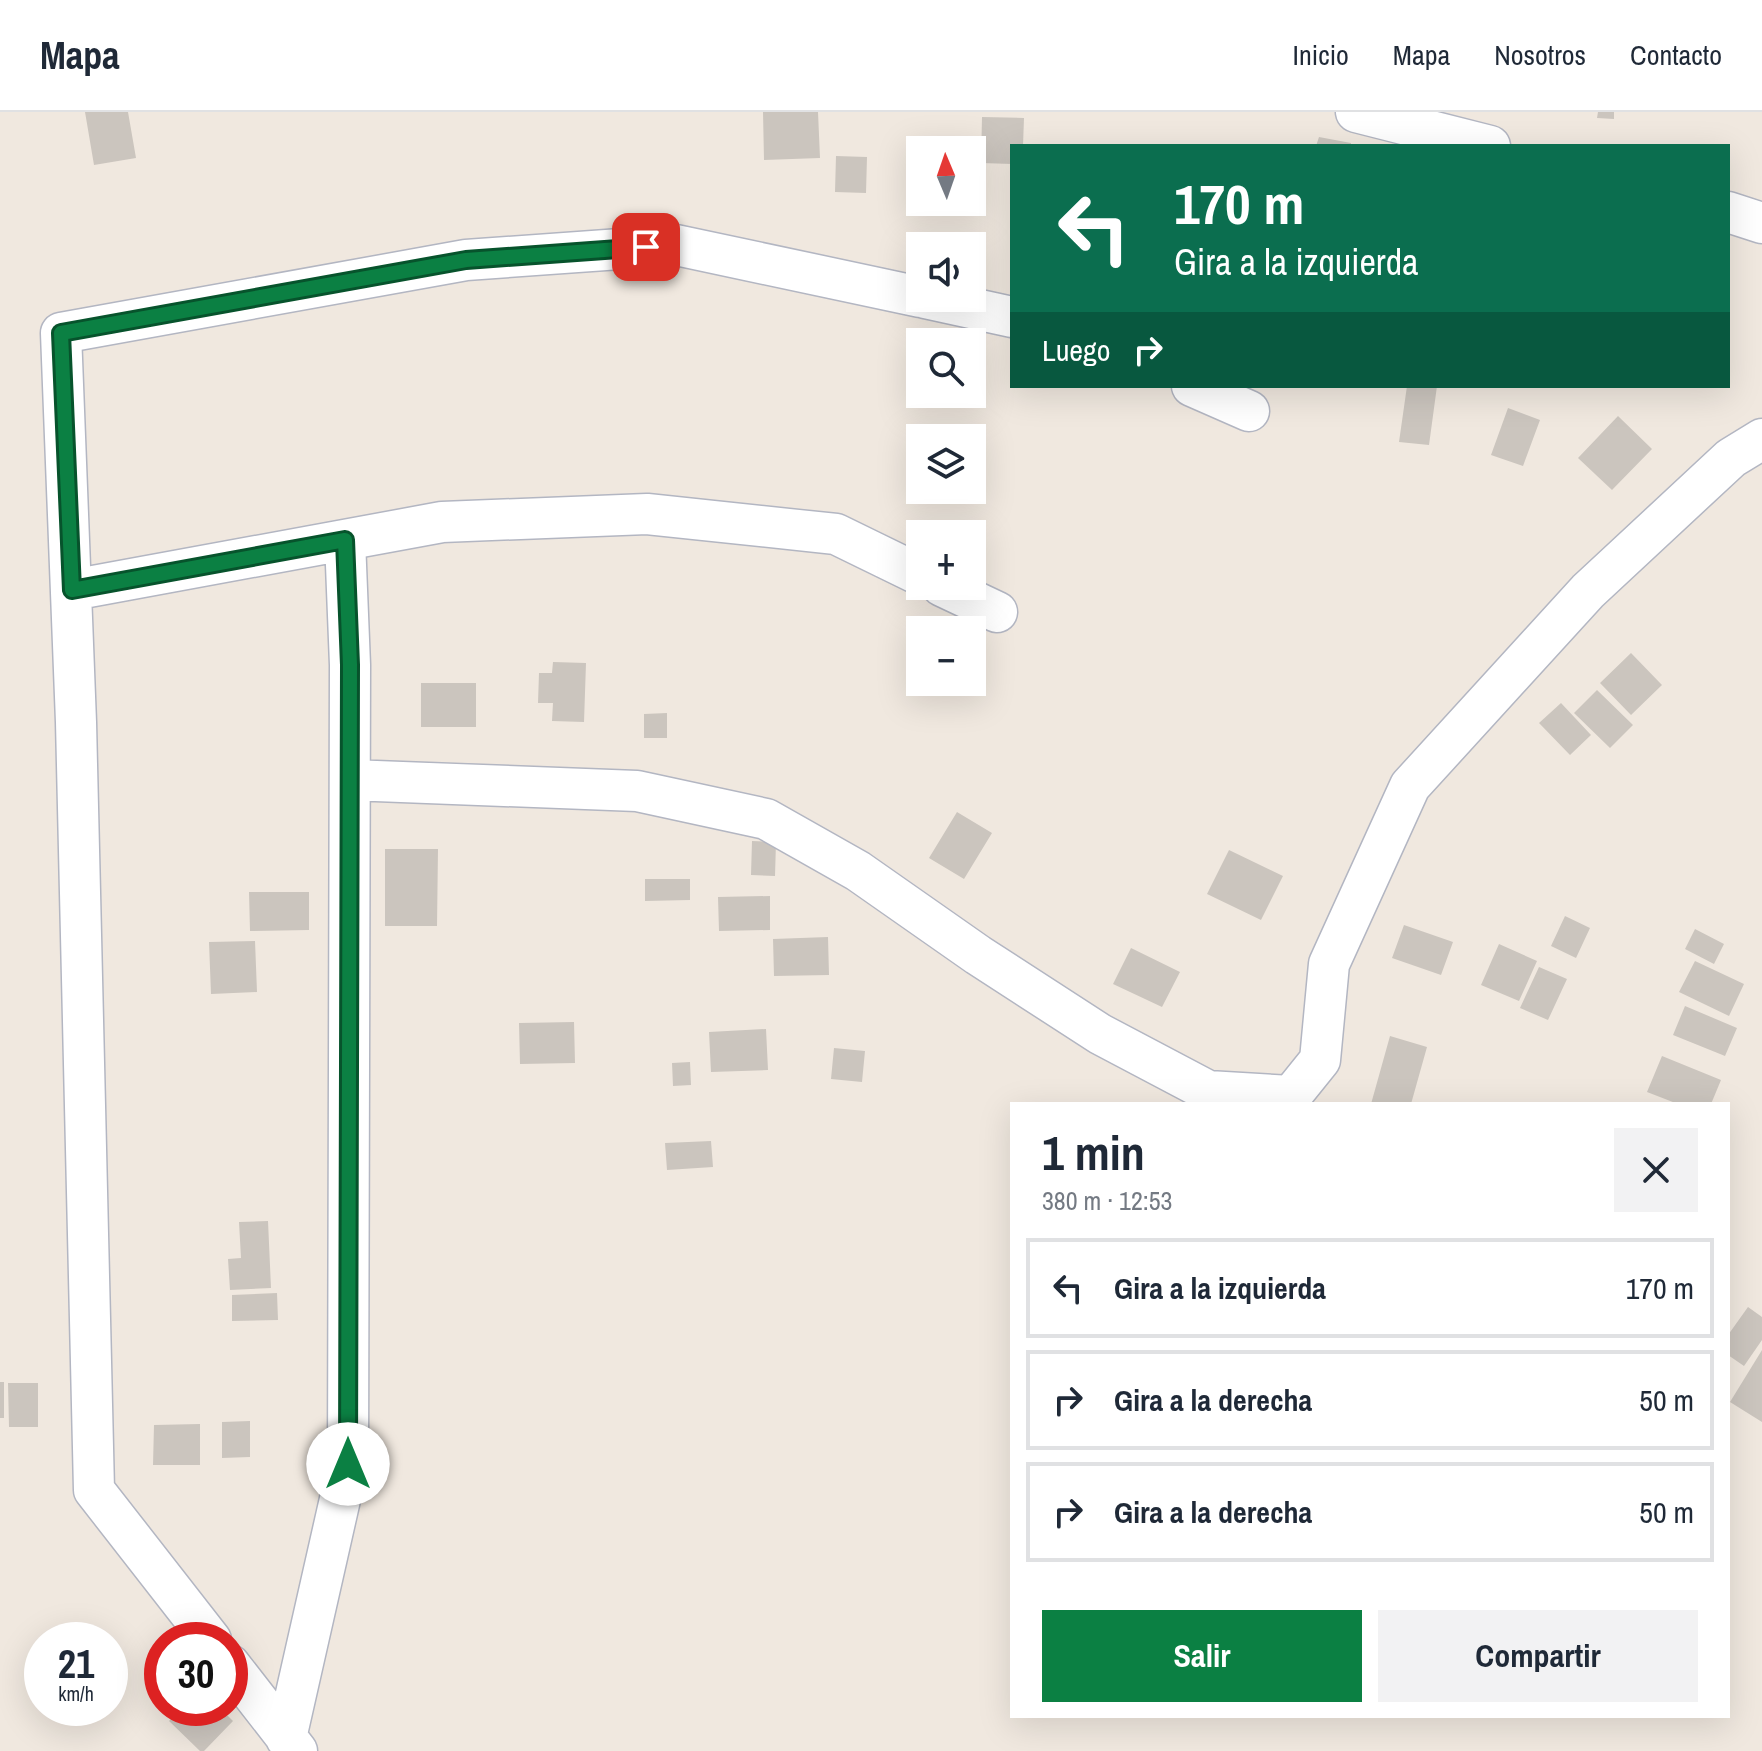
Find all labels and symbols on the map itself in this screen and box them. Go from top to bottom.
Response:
north arrow [906,136,986,216]
pin [612,213,680,281]
position arrow [306,1422,390,1506]
speed limit sign: 30 [144,1622,248,1726]

